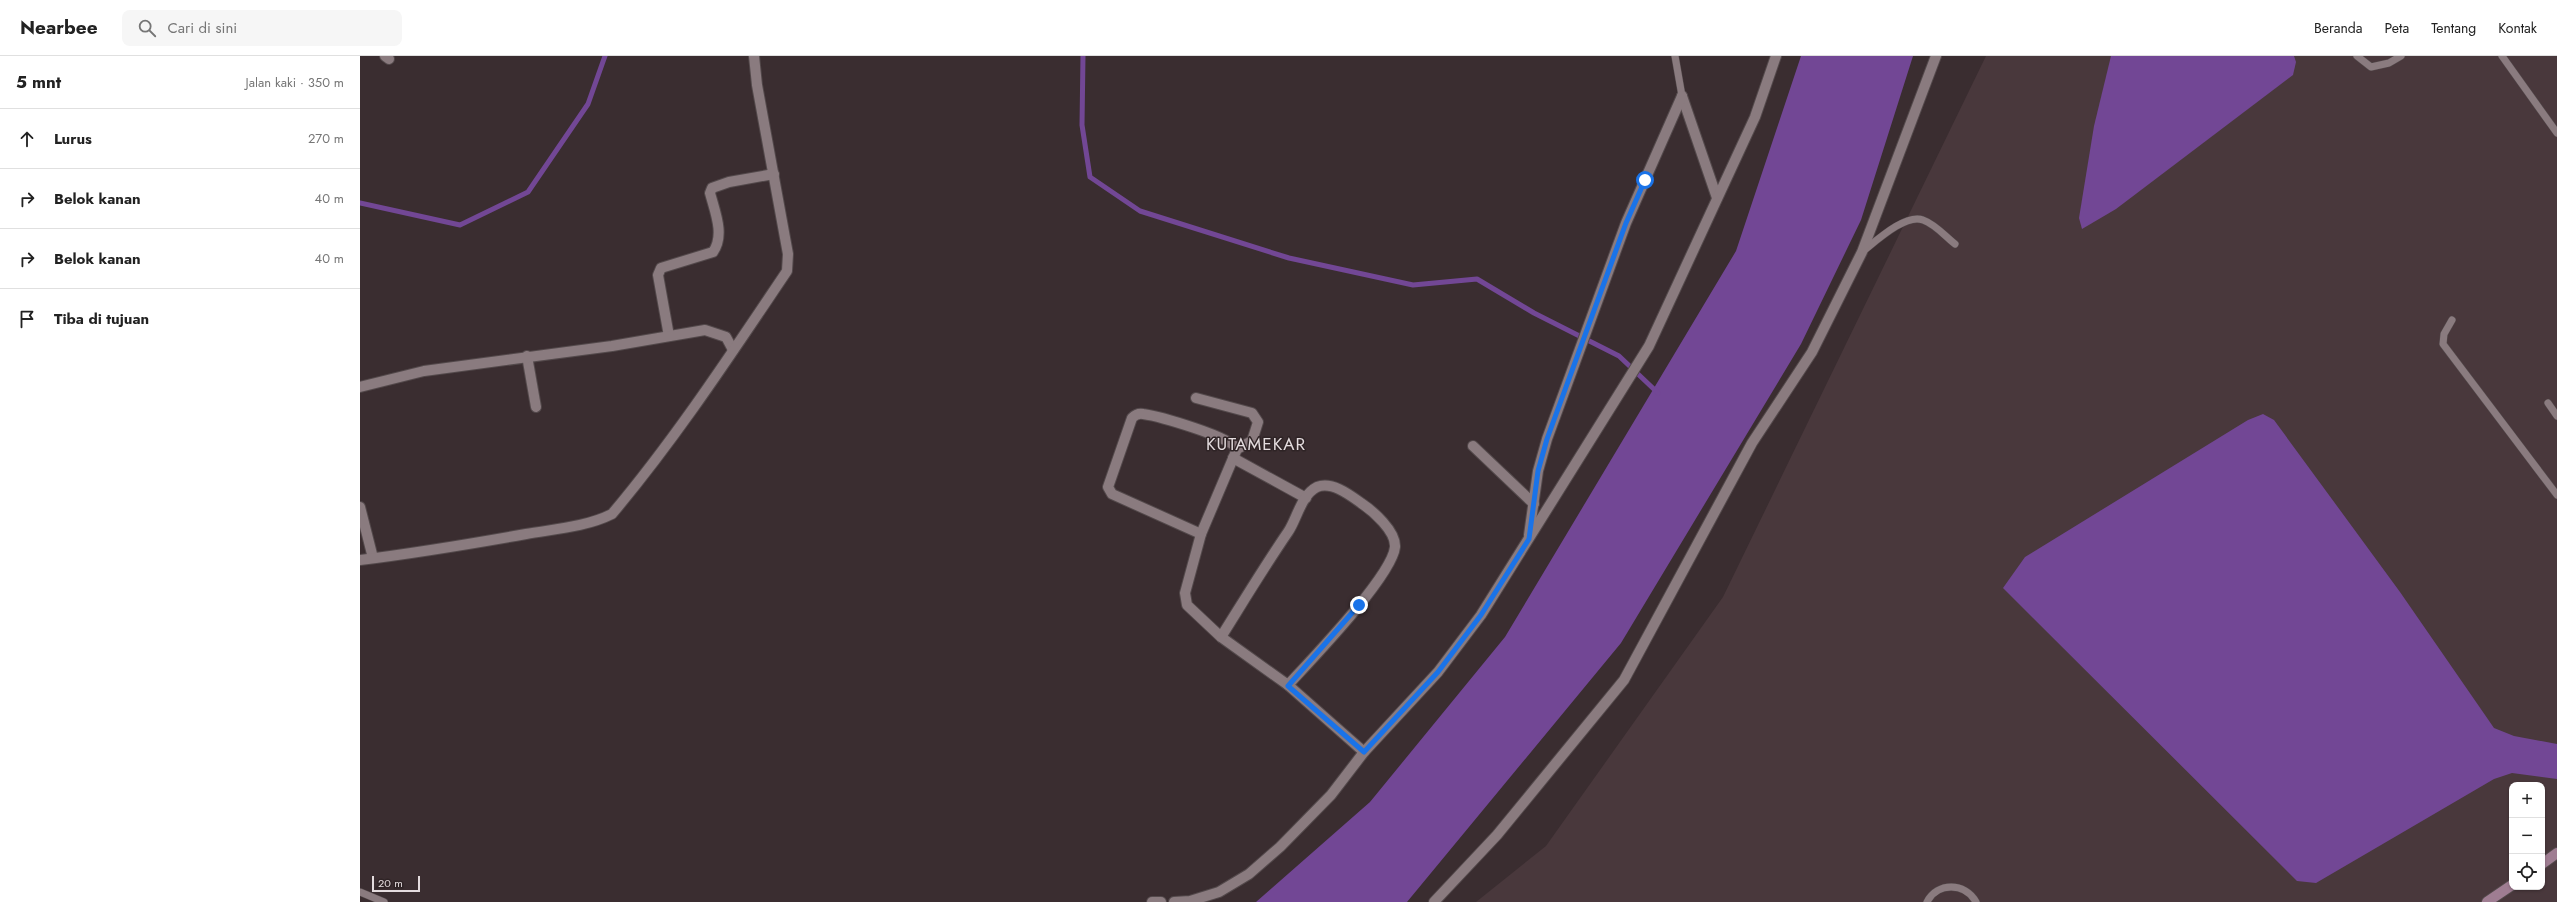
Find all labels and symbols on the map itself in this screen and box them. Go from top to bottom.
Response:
route start [1636,171,1654,189]
district label: KUTAMEKAR [1206,432,1306,456]
route end [1350,596,1368,614]
scale bar [372,874,420,893]

